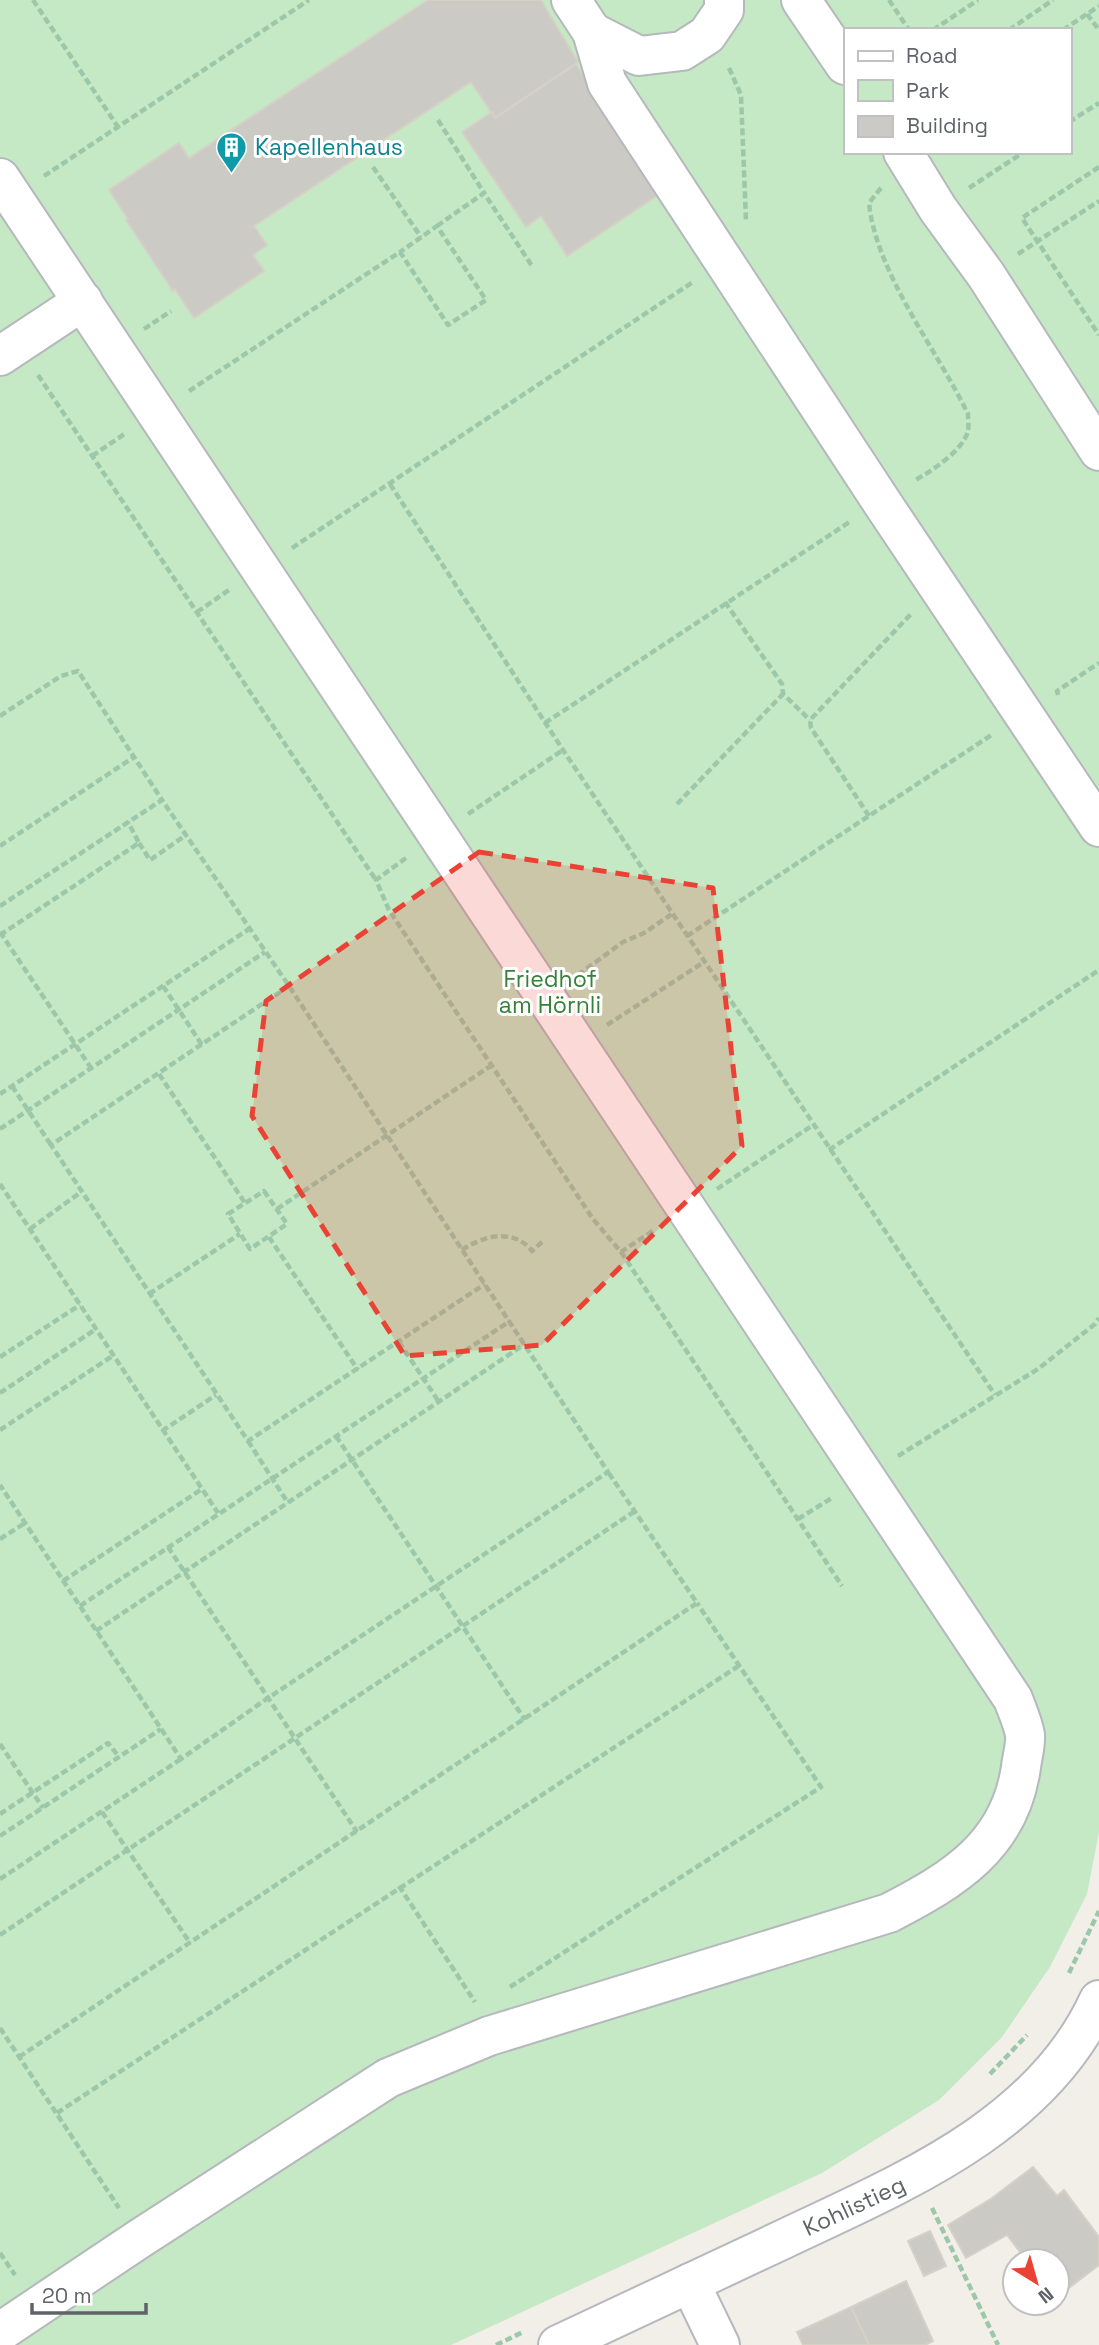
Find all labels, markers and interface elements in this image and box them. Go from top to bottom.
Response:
legend [844,28,1071,154]
text: Road [906,42,958,69]
text: Park [906,77,950,104]
text: Building [906,112,988,139]
building icon: Kapellenhaus [215,130,249,174]
place label: Kapellenhaus [255,132,403,162]
park label: Friedhof am Hörnli [499,964,601,1020]
street label: Kohlistieg [798,2169,910,2243]
north arrow [1001,2247,1071,2317]
scale bar [32,2272,145,2316]
text: N [1033,2281,1059,2309]
text: 20 m [42,2282,92,2309]

